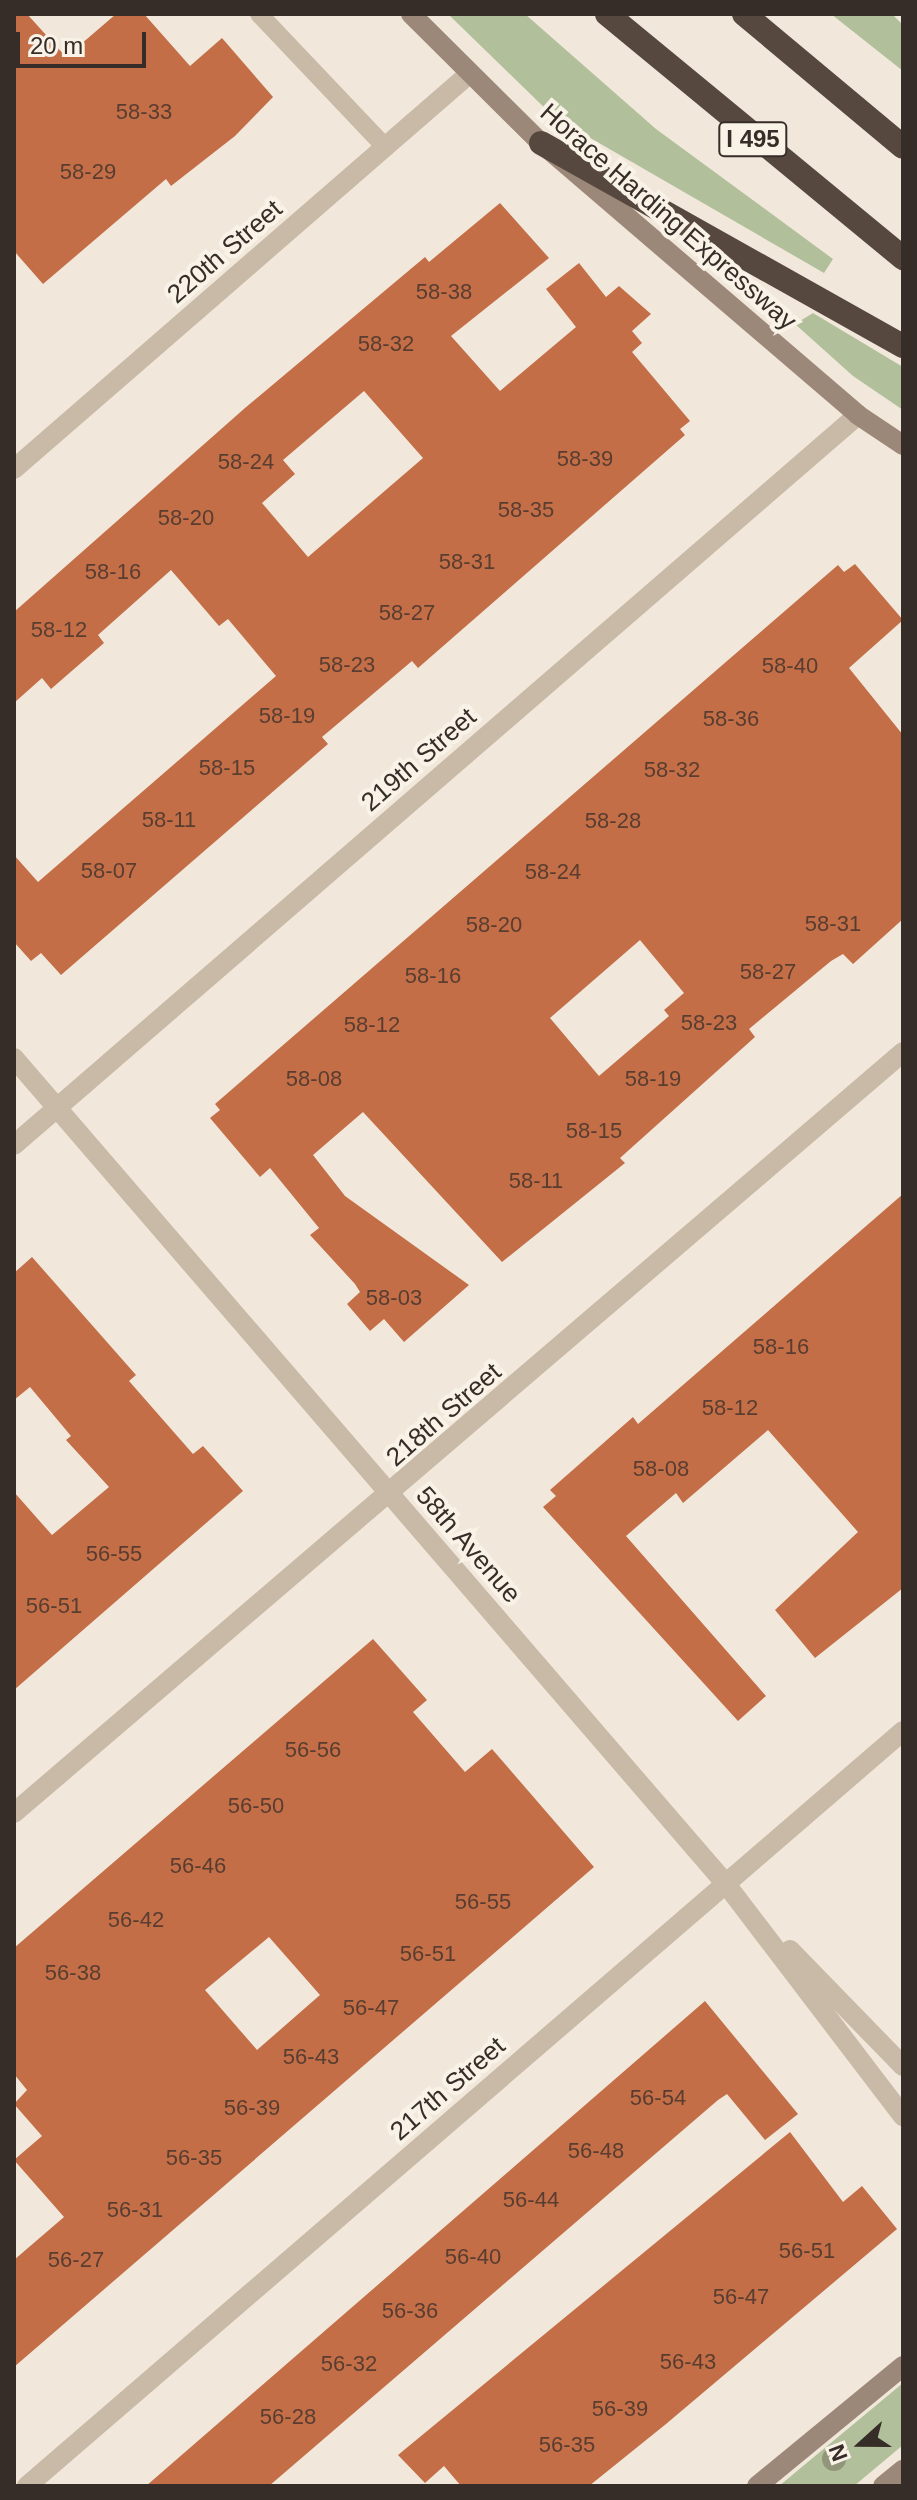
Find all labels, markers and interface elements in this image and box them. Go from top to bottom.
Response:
scale bar [20,16,150,66]
text: 20 m [30,32,83,59]
street label: Horace Harding Expressway [533,97,803,337]
house number: 58-33 [116,99,172,125]
road number: I 495 [717,119,789,159]
house number: 58-29 [60,159,116,185]
street label: 220th Street [161,194,289,310]
house number: 58-38 [416,279,472,305]
house number: 58-32 [358,331,414,357]
house number: 58-39 [557,446,613,472]
house number: 58-24 [218,449,274,475]
house number: 58-35 [498,497,554,523]
house number: 58-20 [158,505,214,531]
house number: 58-31 [439,549,495,575]
house number: 58-16 [85,559,141,585]
house number: 58-27 [379,600,435,626]
house number: 58-12 [31,617,87,643]
house number: 58-23 [319,652,375,678]
house number: 58-40 [762,653,818,679]
street label: 219th Street [355,702,483,818]
house number: 58-19 [259,703,315,729]
house number: 58-36 [703,706,759,732]
house number: 58-15 [199,755,255,781]
house number: 58-32 [644,757,700,783]
house number: 58-11 [142,807,196,833]
house number: 58-28 [585,808,641,834]
house number: 58-07 [81,858,137,884]
house number: 58-24 [525,859,581,885]
house number: 58-31 [805,911,861,937]
house number: 58-20 [466,912,522,938]
house number: 58-27 [740,959,796,985]
house number: 58-16 [405,963,461,989]
house number: 58-23 [681,1010,737,1036]
house number: 58-12 [344,1012,400,1038]
house number: 58-08 [286,1066,342,1092]
house number: 58-19 [625,1066,681,1092]
house number: 58-15 [566,1118,622,1144]
house number: 58-11 [509,1168,563,1194]
house number: 58-03 [366,1285,422,1311]
house number: 58-16 [753,1334,809,1360]
street label: 218th Street [380,1357,508,1473]
house number: 58-12 [702,1395,758,1421]
house number: 58-08 [633,1456,689,1482]
street label: 58th Avenue [408,1480,528,1610]
house number: 56-55 [86,1541,142,1567]
house number: 56-51 [26,1593,82,1619]
house number: 56-56 [285,1737,341,1763]
house number: 56-50 [228,1793,284,1819]
house number: 56-46 [170,1853,226,1879]
house number: 56-55 [455,1889,511,1915]
house number: 56-42 [108,1907,164,1933]
house number: 56-51 [400,1941,456,1967]
house number: 56-38 [45,1960,101,1986]
house number: 56-47 [343,1995,399,2021]
street label: 217th Street [384,2031,512,2147]
house number: 56-43 [283,2044,339,2070]
house number: 56-54 [630,2085,686,2111]
house number: 56-39 [224,2095,280,2121]
house number: 56-48 [568,2138,624,2164]
house number: 56-35 [166,2145,222,2171]
house number: 56-44 [503,2187,559,2213]
house number: 56-31 [107,2197,163,2223]
house number: 56-51 [779,2238,835,2264]
house number: 56-40 [445,2244,501,2270]
house number: 56-27 [48,2247,104,2273]
house number: 56-47 [713,2284,769,2310]
house number: 56-36 [382,2298,438,2324]
house number: 56-43 [660,2349,716,2375]
house number: 56-32 [321,2351,377,2377]
house number: 56-39 [592,2396,648,2422]
house number: 56-28 [260,2404,316,2430]
north arrow [821,2404,901,2484]
house number: 56-35 [539,2432,595,2458]
text: N [824,2441,853,2465]

